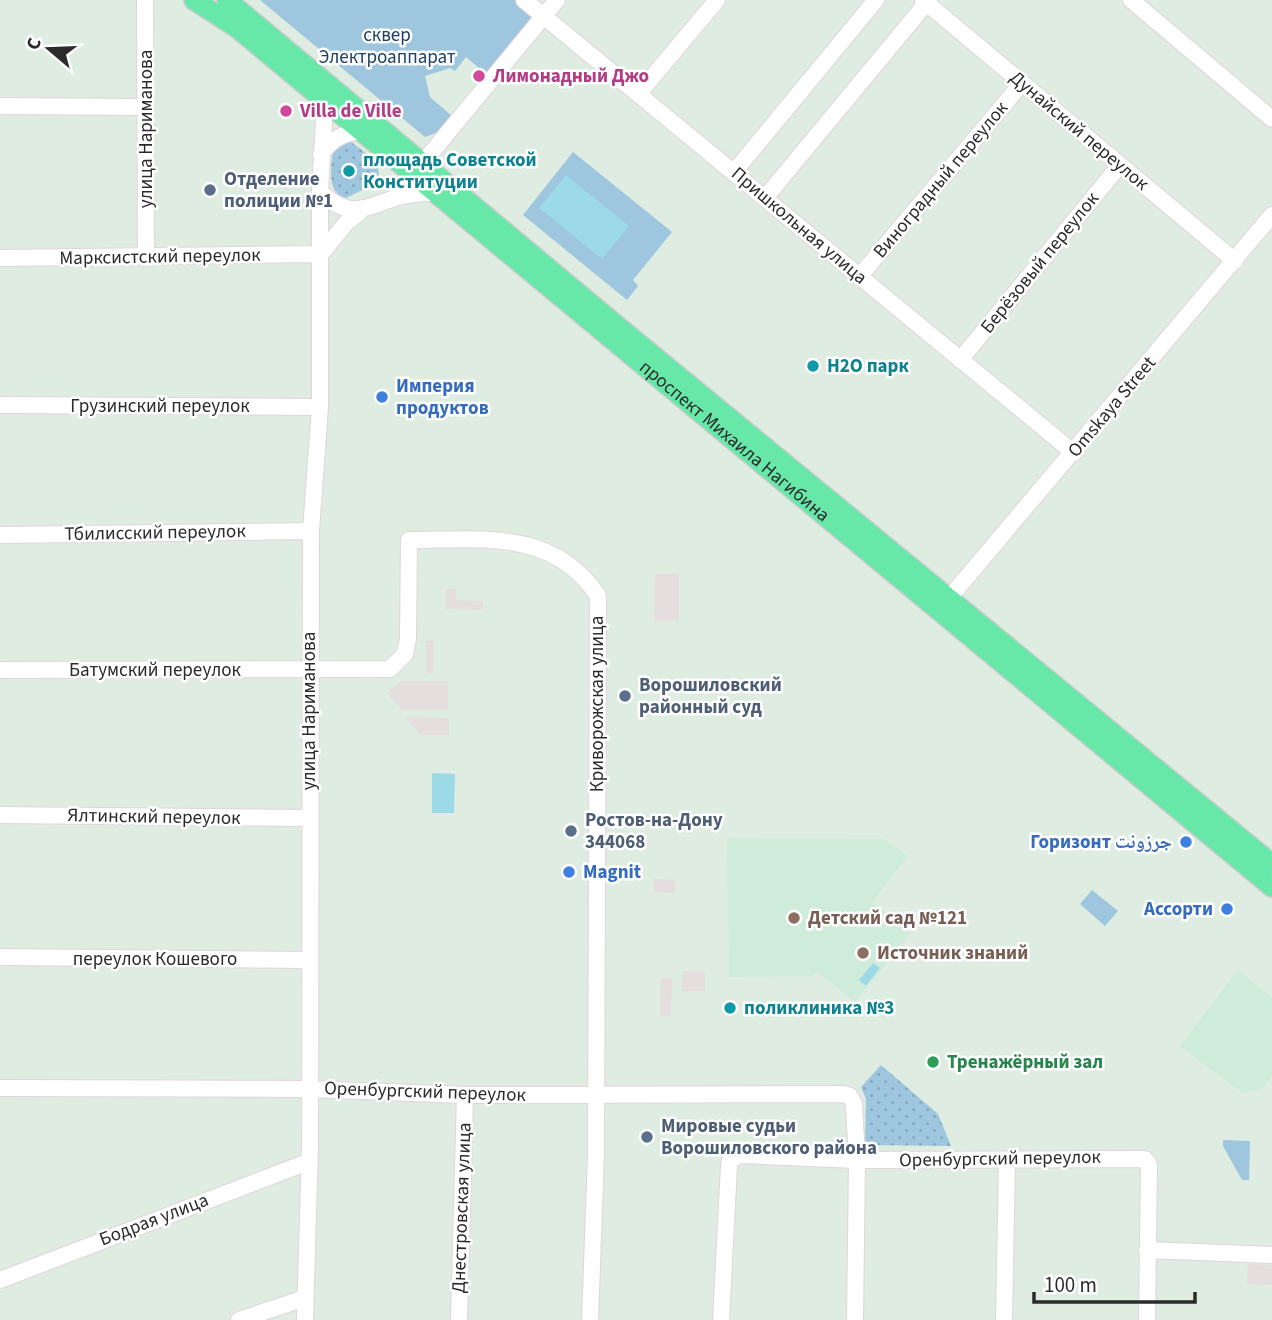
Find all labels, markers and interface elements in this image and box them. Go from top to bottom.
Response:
north arrow [14,14,84,84]
park label: cквер Электроаппарат [318,22,456,71]
text: С [20,34,49,54]
street label: улица Нариманова [133,50,160,208]
place label: Лимонадный Джо [492,63,649,90]
street label: Дунайский переулок [1004,65,1155,198]
marker: Лимонадный Джо [471,68,487,84]
street label: Виноградный переулок [867,95,1015,264]
place label: Villa de Ville [299,98,402,125]
marker: Villa de Ville [278,103,294,119]
place label: площадь Советской Конституции [363,147,537,196]
street label: Пришкольная улица [725,161,873,291]
marker: площадь Советской Конституции [341,163,357,179]
place label: Отделение полиции №1 [224,166,333,215]
marker: Отделение полиции №1 [202,182,218,198]
street label: Берёзовый переулок [974,186,1106,339]
street label: Марксистский переулок [59,242,261,272]
street label: Omskaya Street [1062,350,1163,463]
place label: H2O парк [827,353,909,380]
street label: проспект Михаила Нагибина [634,354,836,528]
marker: H2O парк [805,358,821,374]
place label: Империя продуктов [396,373,489,422]
marker: Империя продуктов [374,389,390,405]
street label: Грузинский переулок [70,393,250,420]
street label: Тбилисский переулок [64,518,247,548]
street label: Криворожская улица [584,616,611,792]
street label: улица Нариманова [296,632,323,790]
street label: Батумский переулок [69,657,242,684]
place label: Ворошиловский районный суд [639,672,782,721]
marker: Ворошиловский районный суд [617,688,633,704]
street label: Ялтинский переулок [67,802,241,832]
place label: Ростов-на-Дону 344068 [585,807,723,856]
marker: Ростов-на-Дону 344068 [563,823,579,839]
place label: Горизонт جرزونت [1030,829,1172,856]
marker: Горизонт جرزونت [1178,834,1194,850]
place label: Magnit [583,859,641,886]
marker: Magnit [561,864,577,880]
place label: Ассорти [1143,896,1213,923]
marker: Ассорти [1219,901,1235,917]
place label: Детский сад №121 [808,905,967,932]
marker: Детский сад №121 [786,910,802,926]
place label: Источник знаний [877,940,1028,967]
marker: Источник знаний [855,945,871,961]
street label: переулок Кошевого [73,946,237,973]
place label: поликлиника №3 [744,995,894,1022]
marker: поликлиника №3 [722,1000,738,1016]
place label: Тренажёрный зал [947,1049,1103,1076]
marker: Тренажёрный зал [925,1054,941,1070]
street label: Оренбургский переулок [324,1075,527,1109]
place label: Мировые судьи Ворошиловского района [661,1113,877,1162]
street label: Днестровская улица [446,1122,478,1294]
marker: Мировые судьи Ворошиловского района [639,1129,655,1145]
street label: Оренбургский переулок [899,1144,1102,1174]
street label: Бодрая улица [96,1187,212,1253]
scale bar [1034,1260,1195,1304]
text: 100 m [1044,1270,1097,1300]

